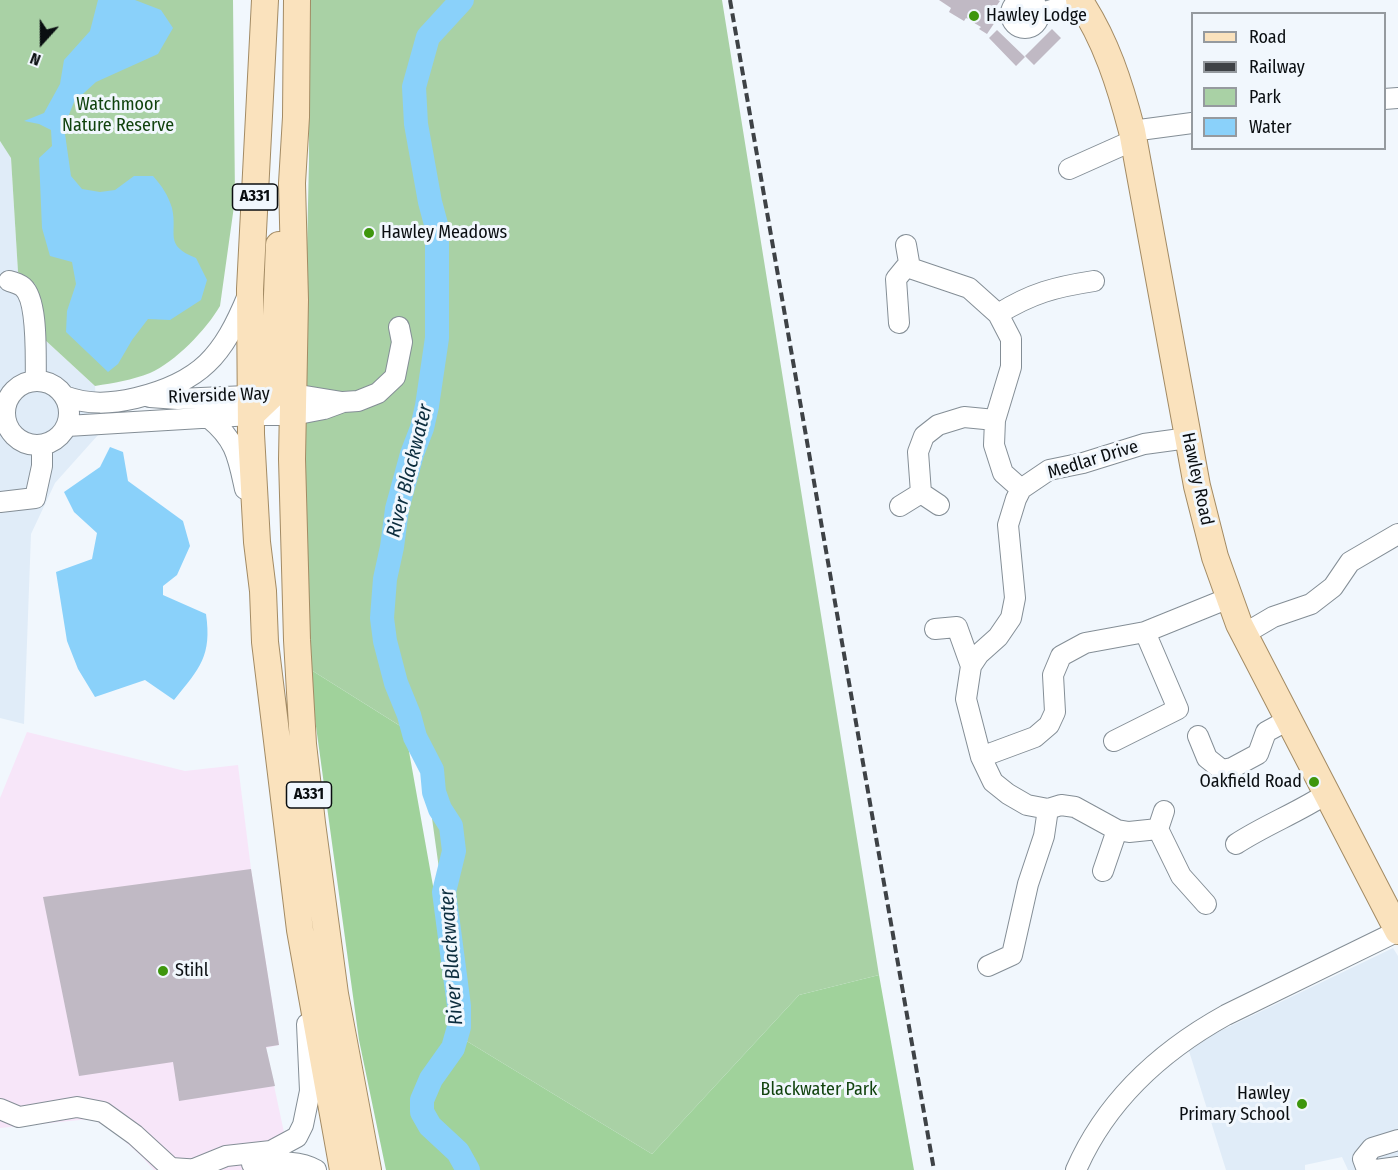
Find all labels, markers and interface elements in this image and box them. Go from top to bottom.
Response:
place label: Hawley Lodge [986,5,1087,27]
marker: Hawley Lodge [967,9,981,23]
north arrow [12,12,72,72]
legend [1191,12,1386,150]
text: Road [1249,26,1286,48]
text: N [27,49,43,70]
text: Railway [1249,56,1305,78]
text: Park [1249,86,1281,108]
park label: Watchmoor Nature Reserve [62,94,174,136]
text: Water [1249,116,1292,138]
road number: A331 [232,184,278,210]
place label: Hawley Meadows [381,222,507,244]
marker: Hawley Meadows [362,226,376,240]
street label: Riverside Way [168,383,270,409]
water label: River Blackwater [382,402,438,540]
street label: Hawley Road [1177,431,1217,527]
street label: Medlar Drive [1045,436,1141,484]
place label: Oakfield Road [1200,771,1302,793]
marker: Oakfield Road [1307,775,1321,789]
road number: A331 [286,782,332,808]
water label: River Blackwater [435,888,469,1026]
place label: Stihl [175,960,209,982]
marker: Stihl [156,964,170,978]
park label: Blackwater Park [761,1079,877,1101]
place label: Hawley Primary School [1179,1083,1290,1126]
marker: Hawley Primary School [1295,1097,1309,1111]

